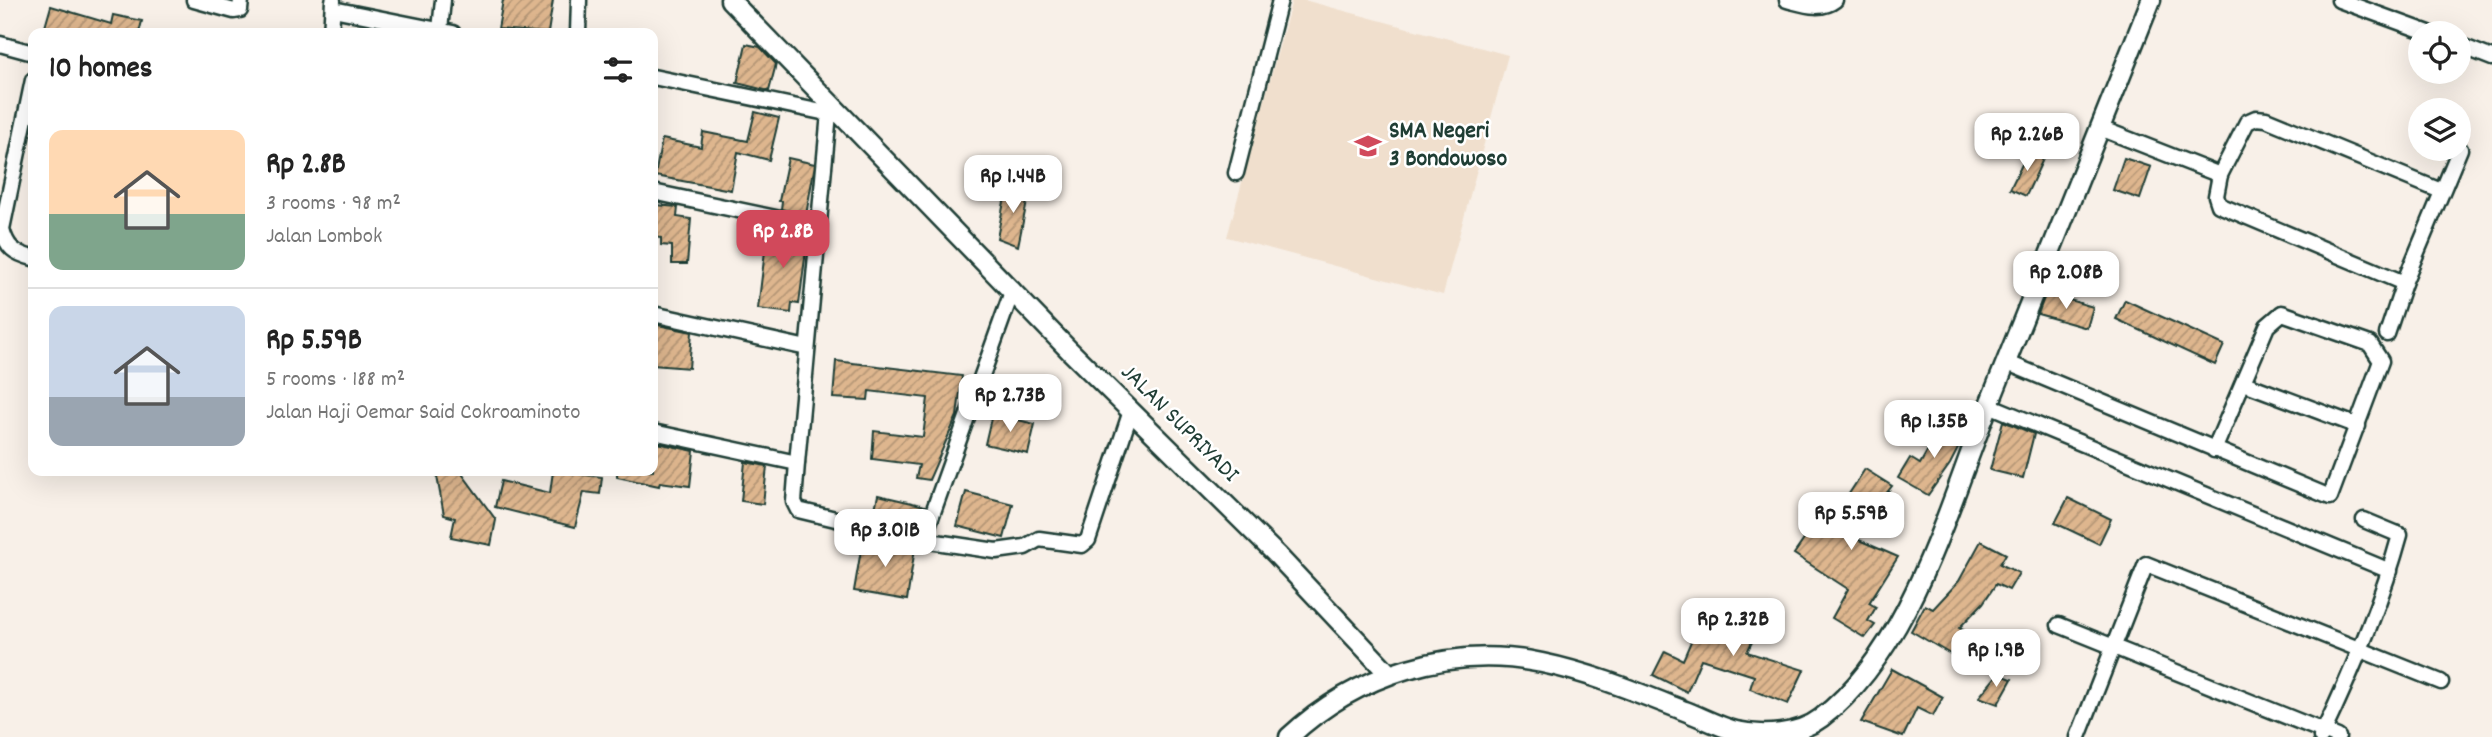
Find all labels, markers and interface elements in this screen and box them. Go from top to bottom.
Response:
map controls [2408,21,2471,161]
button: locate [2408,21,2471,84]
text: 10 homes [49,49,152,92]
icon: filters [599,51,637,89]
button: layers [2408,98,2471,161]
pin: Rp 2.26B [1955,114,2099,173]
place label: SMA Negeri 3 Bondowoso [1389,115,1507,177]
text: Rp 2.26B [1990,119,2064,152]
school or university icon: SMA Negeri 3 Bondowoso [1353,131,1383,161]
text: Rp 2.8B [266,145,346,188]
pin: Rp 1.44B [941,156,1085,215]
icon: home [105,158,189,242]
text: Rp 1.44B [980,161,1046,194]
text: 3 rooms · 98 m² [266,188,401,221]
pin: Rp 2.8B [718,210,848,270]
text: Rp 2.8B [752,216,814,249]
text: Jalan Lombok [266,221,382,254]
pin: Rp 2.08B [1994,252,2138,311]
text: Rp 2.08B [2029,257,2103,290]
text: Rp 5.59B [266,321,362,364]
icon: home [105,334,189,418]
street label: JALAN SUPRIYADI [1112,357,1247,492]
text: 5 rooms · 188 m² [266,364,405,397]
pin: Rp 2.73B [938,374,1082,434]
text: Rp 2.73B [975,380,1045,413]
text: Jalan Haji Oemar Said Cokroaminoto [266,397,580,430]
pin: Rp 1.35B [1862,400,2006,460]
text: Rp 1.35B [1900,406,1968,439]
pin: Rp 5.59B [1779,492,1923,552]
text: Rp 5.59B [1814,498,1888,531]
pin: Rp 3.01B [813,510,957,569]
text: Rp 3.01B [850,515,920,548]
pin: Rp 2.32B [1661,598,1805,658]
text: Rp 2.32B [1697,604,1769,637]
pin: Rp 1.9B [1931,630,2061,689]
text: Rp 1.9B [1967,635,2025,668]

